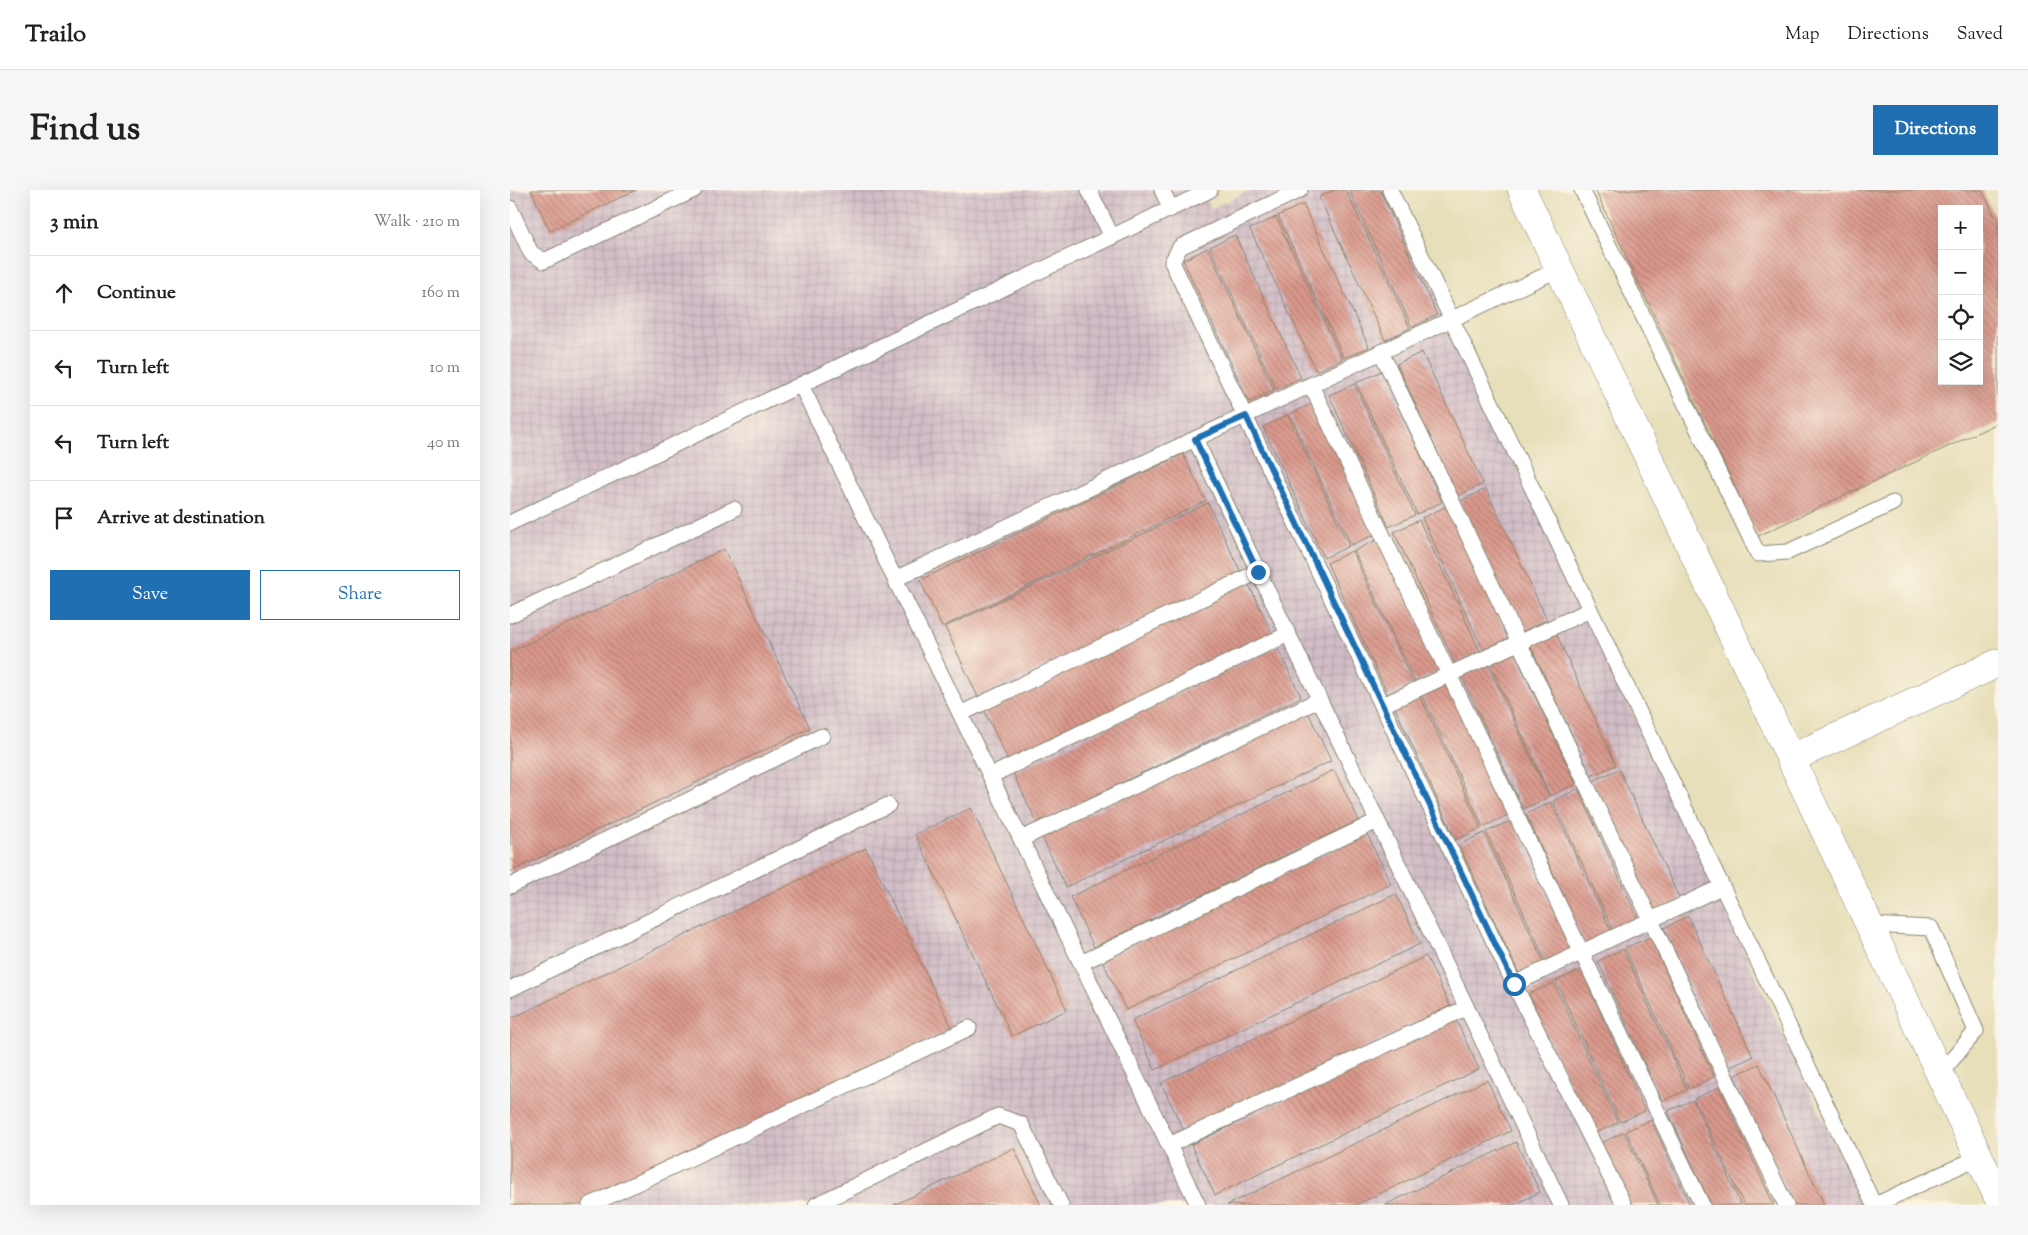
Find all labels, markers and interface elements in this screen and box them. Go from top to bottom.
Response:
text: Trailo [25,18,86,52]
text: Map [1785,22,1820,48]
text: Directions [1848,22,1929,48]
text: Saved [1957,22,2003,48]
text: Find us [30,105,140,156]
button: Directions [1873,105,1998,155]
map controls [1938,205,1983,385]
button: + [1938,205,1983,250]
text: 3 min [50,208,99,238]
text: Walk · 210 m [374,211,460,234]
button: − [1938,250,1983,295]
icon: ahead [50,279,78,307]
text: Continue [97,280,176,307]
text: 160 m [422,282,460,305]
button: locate [1938,295,1983,340]
button: layers [1938,340,1983,385]
icon: left [50,354,78,382]
text: Turn left [97,355,169,382]
text: 10 m [430,357,460,380]
icon: left [50,429,78,457]
text: Turn left [97,430,169,457]
text: 40 m [427,432,460,455]
icon: arrive [50,504,78,532]
text: Arrive at destination [97,505,265,532]
route end [1247,561,1270,584]
button: Save [50,570,250,620]
button: Share [260,570,460,620]
route start [1503,973,1526,996]

